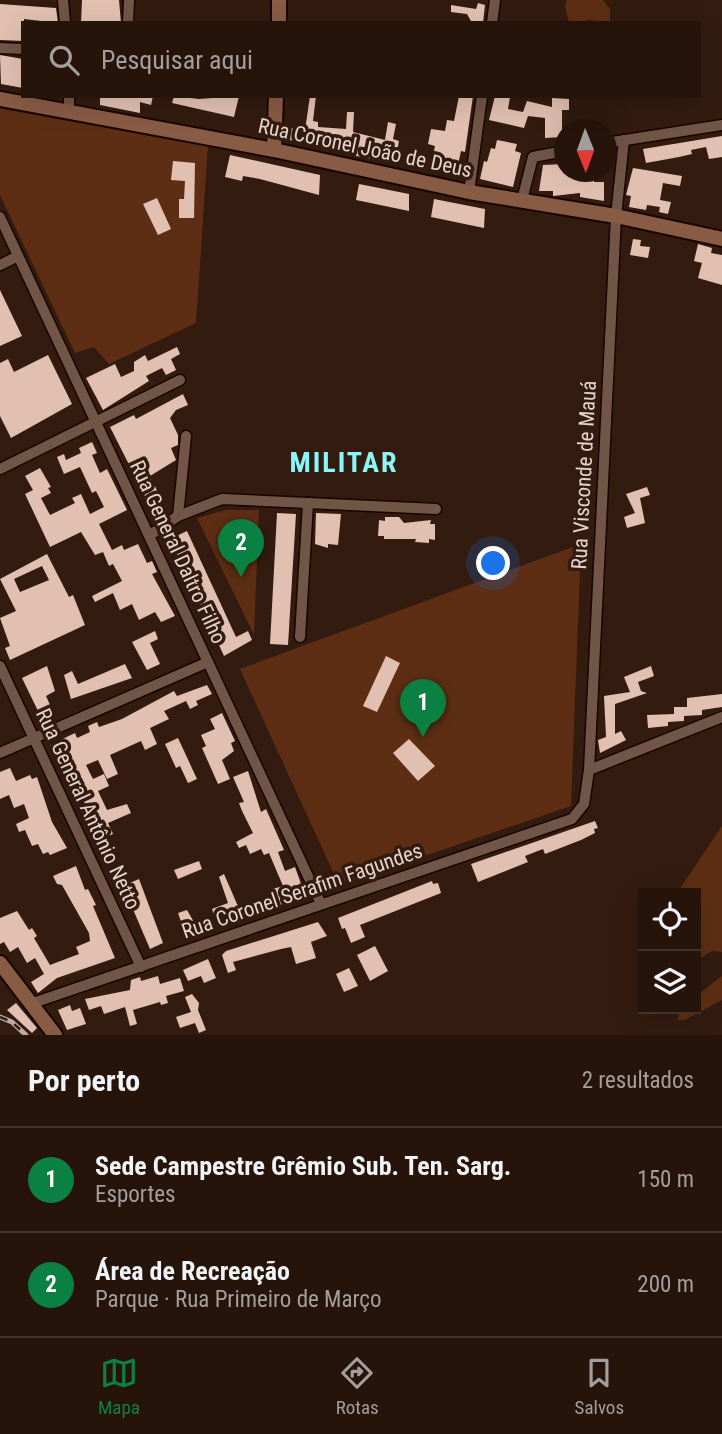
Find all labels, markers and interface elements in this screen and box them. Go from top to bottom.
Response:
search box [21,21,701,98]
icon: search [45,41,83,79]
text: Pesquisar aqui [101,45,253,75]
street label: Rua Coronel João de Deus [256,114,474,182]
north arrow [554,119,617,182]
street label: Rua Visconde de Mauá [567,380,601,570]
district label: MILITAR [289,446,399,479]
street label: Rua General Daltro Filho [125,457,231,647]
pin: 2 [218,519,264,577]
your location [476,546,510,580]
pin: 1 [400,679,446,737]
street label: Rua General Antônio Netto [31,705,145,913]
street label: Rua Coronel Serafim Fagundes [178,838,426,944]
map controls [638,888,701,1014]
button: locate [638,888,701,951]
button: layers [638,951,701,1014]
text: Por perto [28,1063,140,1098]
text: 2 resultados [582,1067,694,1094]
text: Sede Campestre Grêmio Sub. Ten. Sarg. [95,1151,511,1181]
text: 1 [45,1166,57,1193]
text: 150 m [637,1166,694,1193]
text: Esportes [95,1181,175,1208]
text: Área de Recreação [95,1256,290,1286]
text: 2 [45,1271,57,1298]
text: 200 m [637,1271,694,1298]
text: Parque · Rua Primeiro de Março [95,1286,381,1313]
tab: Mapa [98,1354,140,1419]
tab: Rotas [336,1354,379,1419]
tab: Salvos [575,1354,624,1419]

